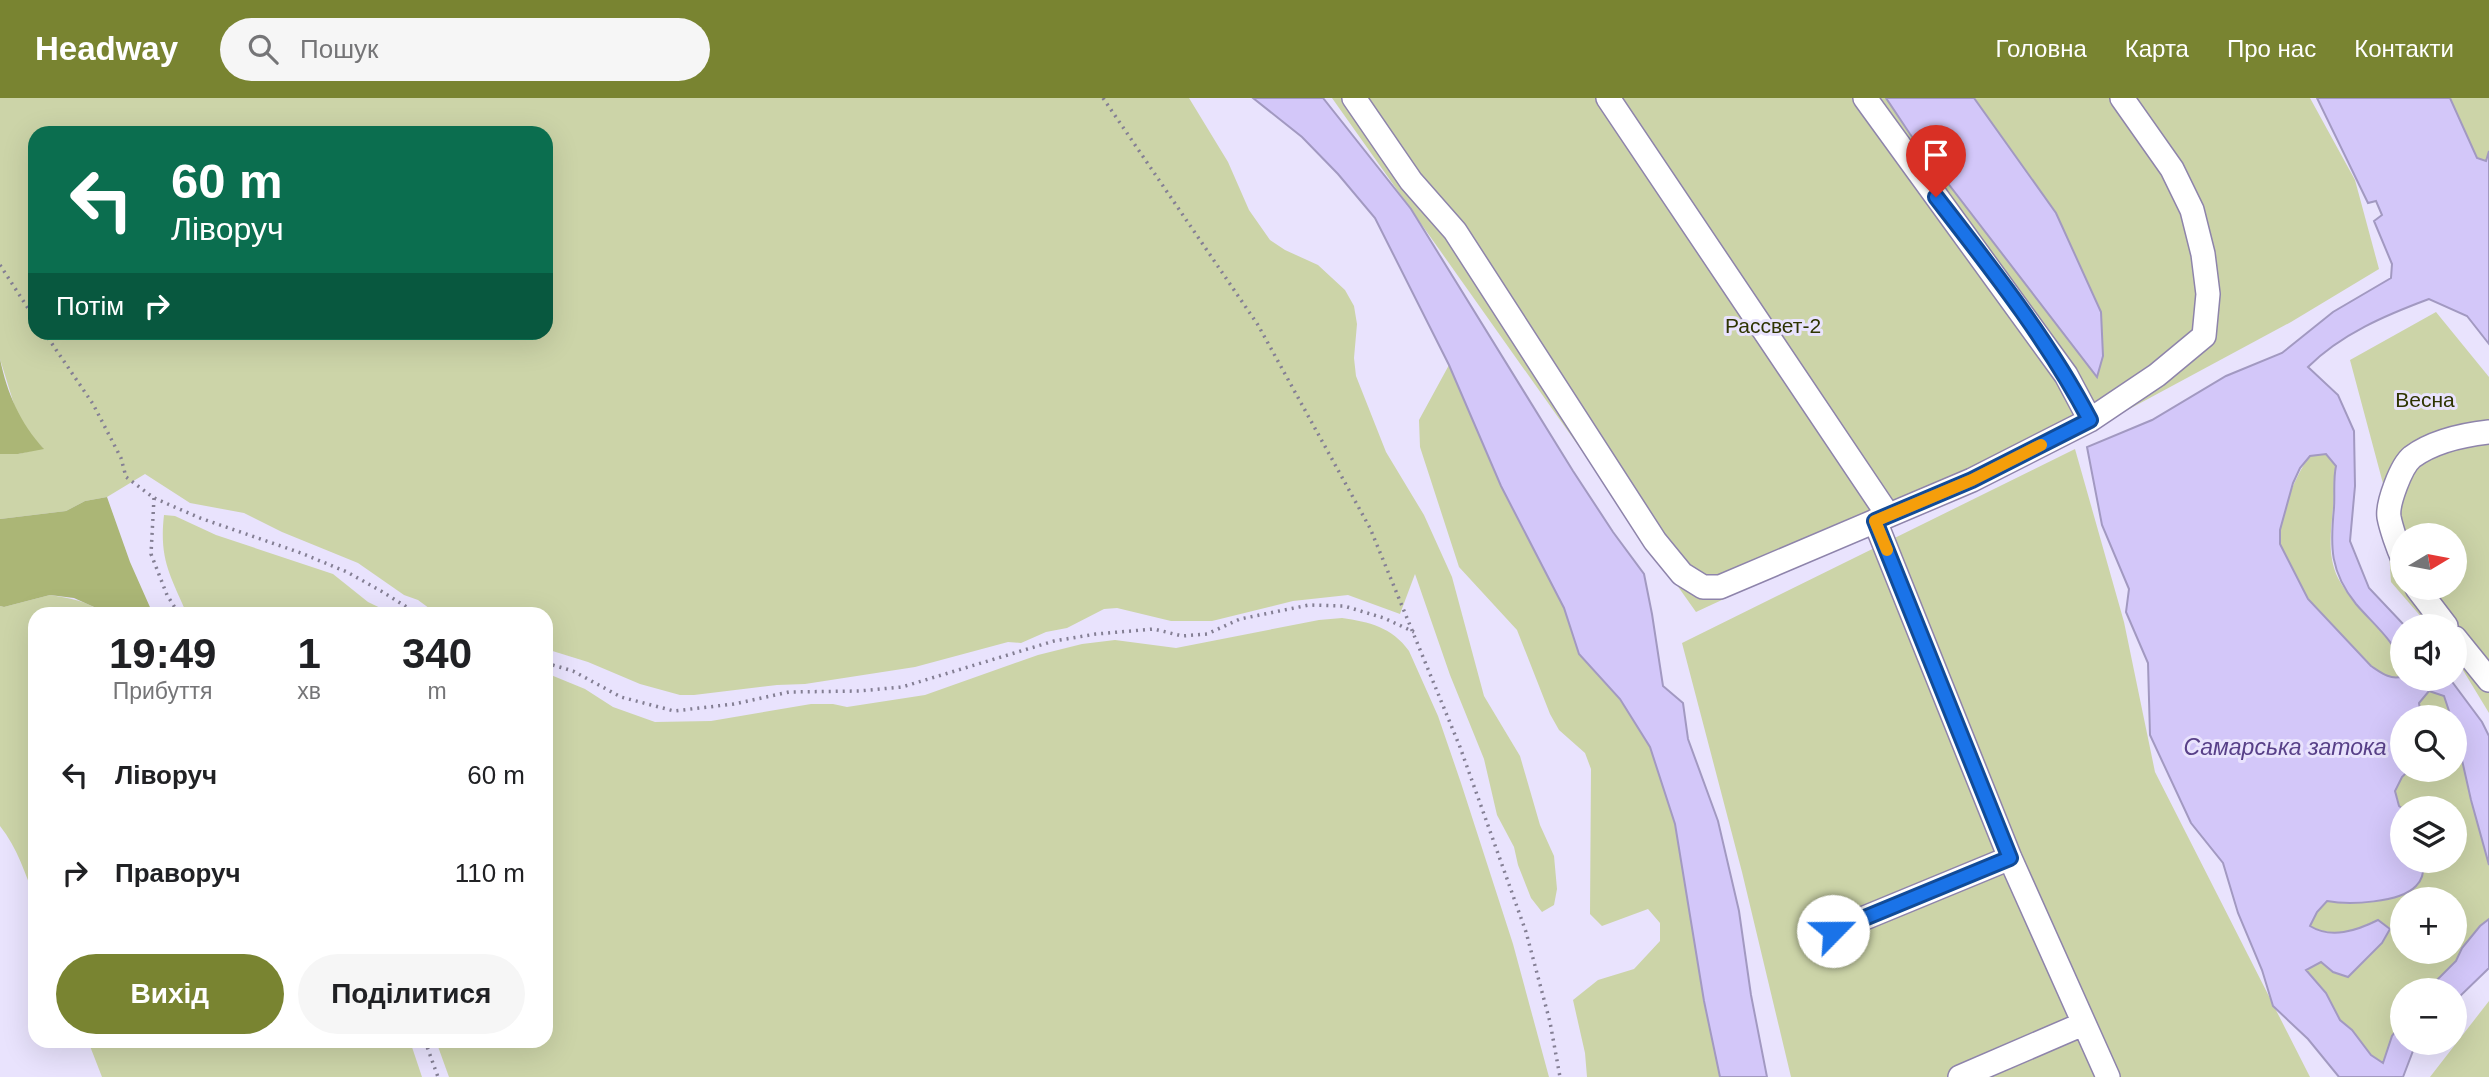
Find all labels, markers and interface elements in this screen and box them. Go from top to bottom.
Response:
search box [220,18,710,81]
text: Headway [35,30,178,67]
icon: search [244,30,282,68]
text: Пошук [300,34,378,64]
text: Головна [1996,35,2087,62]
text: Карта [2125,35,2189,62]
text: Про нас [2227,35,2316,62]
text: Контакти [2354,35,2454,62]
pin [1906,125,1966,197]
icon: arrive [1917,136,1955,174]
icon: left [56,154,147,245]
text: 60 m [171,154,283,208]
text: Ліворуч [171,211,284,247]
icon: right [138,287,176,325]
text: Потім [56,291,124,321]
park label: Рассвет-2 [1725,314,1821,337]
park label: Весна [2395,388,2455,411]
north arrow [2390,523,2468,600]
map controls [2390,523,2467,1055]
button: sound [2390,614,2467,691]
text: 19:49 [109,630,216,677]
text: 1 [297,630,321,677]
text: 340 [402,630,472,677]
text: Прибуття [113,678,213,704]
text: хв [297,678,321,704]
text: m [427,678,447,704]
button: search [2390,705,2467,782]
water label: Самарська затока [2183,734,2387,760]
icon: left [56,756,94,794]
text: Ліворуч [115,760,217,790]
text: 60 m [467,760,525,790]
button: layers [2390,796,2467,873]
icon: right [56,854,94,892]
text: Праворуч [115,858,241,888]
text: 110 m [455,858,525,888]
button: + [2390,887,2467,964]
position arrow [1796,894,1870,968]
button: Вихід [56,954,284,1034]
button: Поділитися [298,954,525,1034]
button: − [2390,978,2467,1055]

